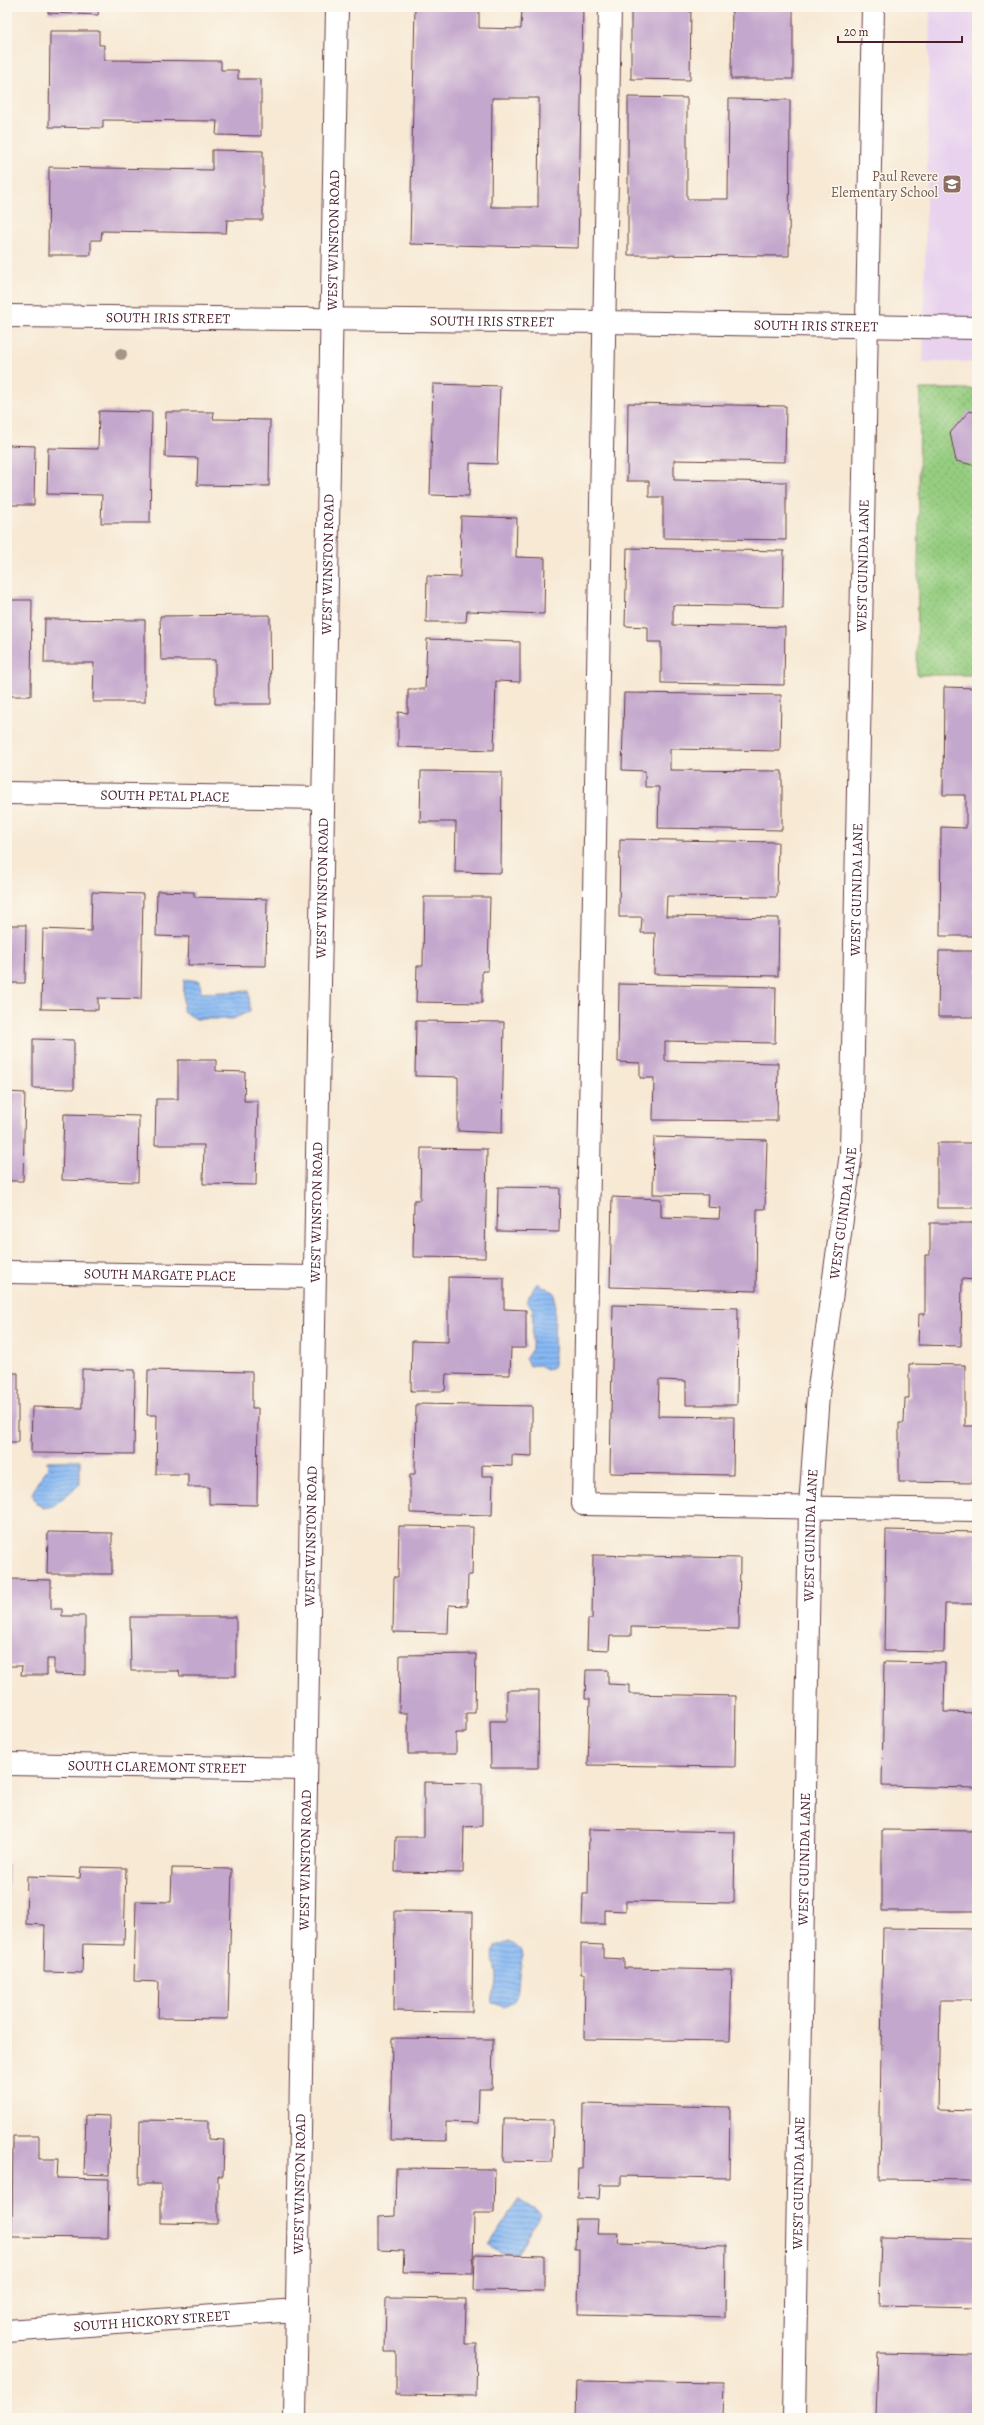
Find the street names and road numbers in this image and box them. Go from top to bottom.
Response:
street label: WEST WINSTON ROAD [323,170,344,312]
street label: SOUTH IRIS STREET [106,308,231,328]
street label: SOUTH IRIS STREET [430,311,555,332]
street label: SOUTH IRIS STREET [754,315,879,336]
street label: WEST WINSTON ROAD [317,494,339,636]
street label: WEST GUINIDA LANE [852,499,874,633]
street label: SOUTH PETAL PLACE [100,785,230,807]
street label: WEST WINSTON ROAD [311,817,333,960]
street label: WEST GUINIDA LANE [846,823,867,957]
street label: WEST WINSTON ROAD [306,1141,327,1284]
street label: WEST GUINIDA LANE [825,1147,861,1281]
street label: SOUTH MARGATE PLACE [84,1264,236,1286]
street label: WEST WINSTON ROAD [300,1465,322,1608]
street label: WEST GUINIDA LANE [799,1468,823,1603]
street label: SOUTH CLAREMONT STREET [68,1756,247,1778]
street label: WEST WINSTON ROAD [294,1789,316,1932]
street label: WEST GUINIDA LANE [794,1792,815,1927]
street label: WEST WINSTON ROAD [289,2113,310,2256]
street label: WEST GUINIDA LANE [788,2116,809,2251]
street label: SOUTH HICKORY STREET [73,2306,231,2336]

